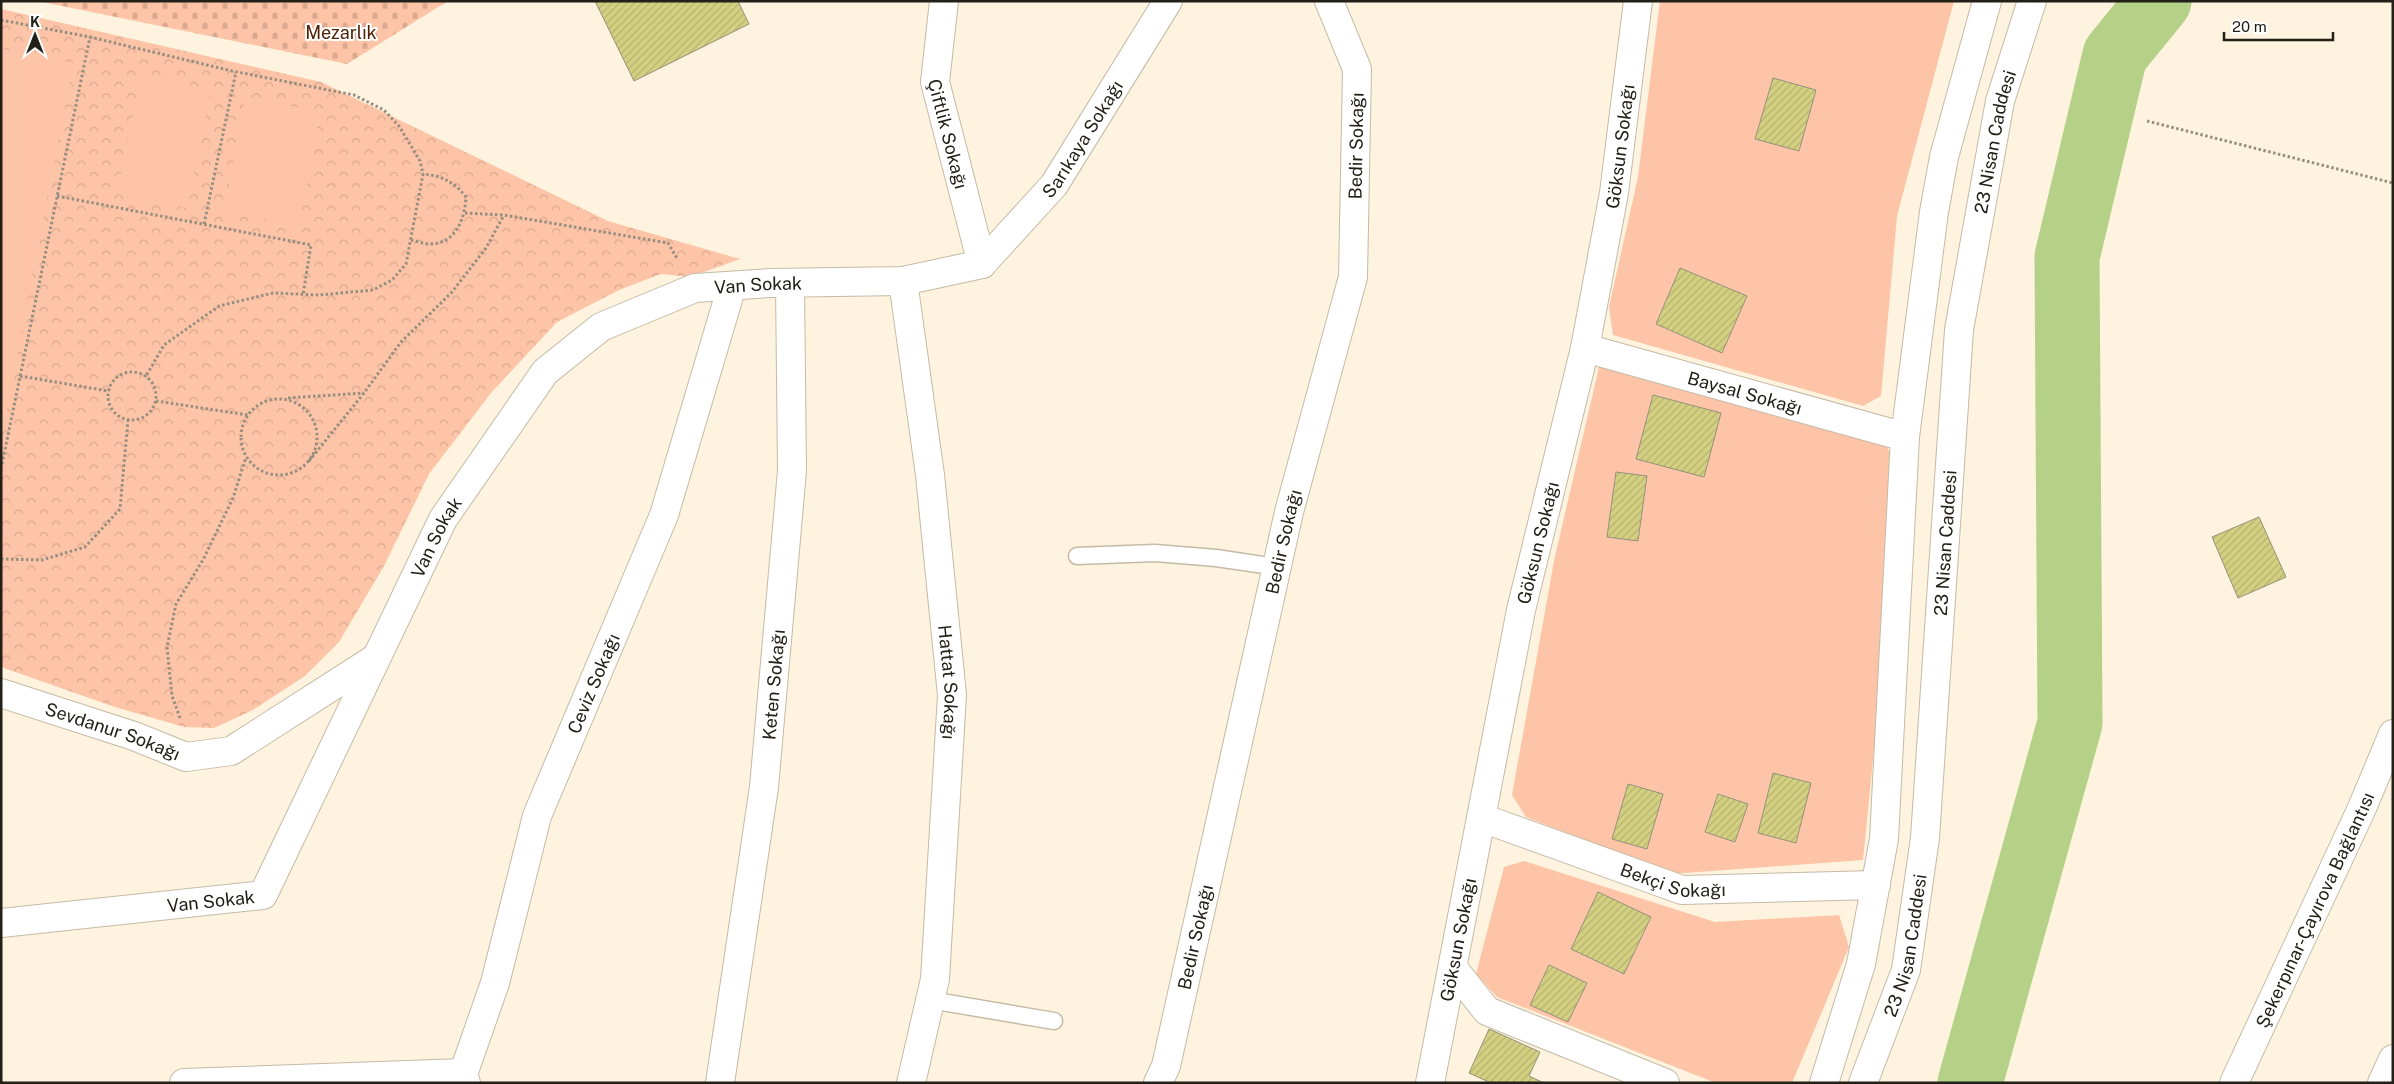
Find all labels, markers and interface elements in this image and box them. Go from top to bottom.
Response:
north arrow [10,10,60,60]
scale bar [2224,10,2333,42]
text: K [30,14,40,30]
text: 20 m [2232,18,2267,35]
park label: Mezarlık [305,22,377,43]
street label: 23 Nisan Caddesi [1970,67,2020,215]
street label: Sarıkaya Sokağı [1037,76,1127,202]
street label: Çiftlik Sokağı [924,77,973,191]
street label: Göksun Sokağı [1601,83,1638,210]
street label: Bedir Sokağı [1344,92,1367,199]
street label: Van Sokak [713,272,802,297]
street label: Baysal Sokağı [1685,367,1804,418]
street label: 23 Nisan Caddesi [1929,469,1960,616]
street label: Göksun Sokağı [1512,479,1563,606]
street label: Bedir Sokağı [1261,487,1305,596]
street label: Van Sokak [406,493,466,581]
street label: Hattat Sokağı [935,624,963,740]
street label: Keten Sokağı [758,628,788,741]
street label: Ceviz Sokağı [563,630,623,737]
street label: Sevdanur Sokağı [43,698,183,764]
street label: Şekerpınar-Çayırova Bağlantısı [2251,789,2378,1031]
street label: Bekçi Sokağı [1618,858,1726,901]
street label: 23 Nisan Caddesi [1879,872,1930,1019]
street label: Göksun Sokağı [1435,876,1480,1003]
street label: Bedir Sokağı [1173,882,1216,991]
street label: Van Sokak [166,885,256,916]

